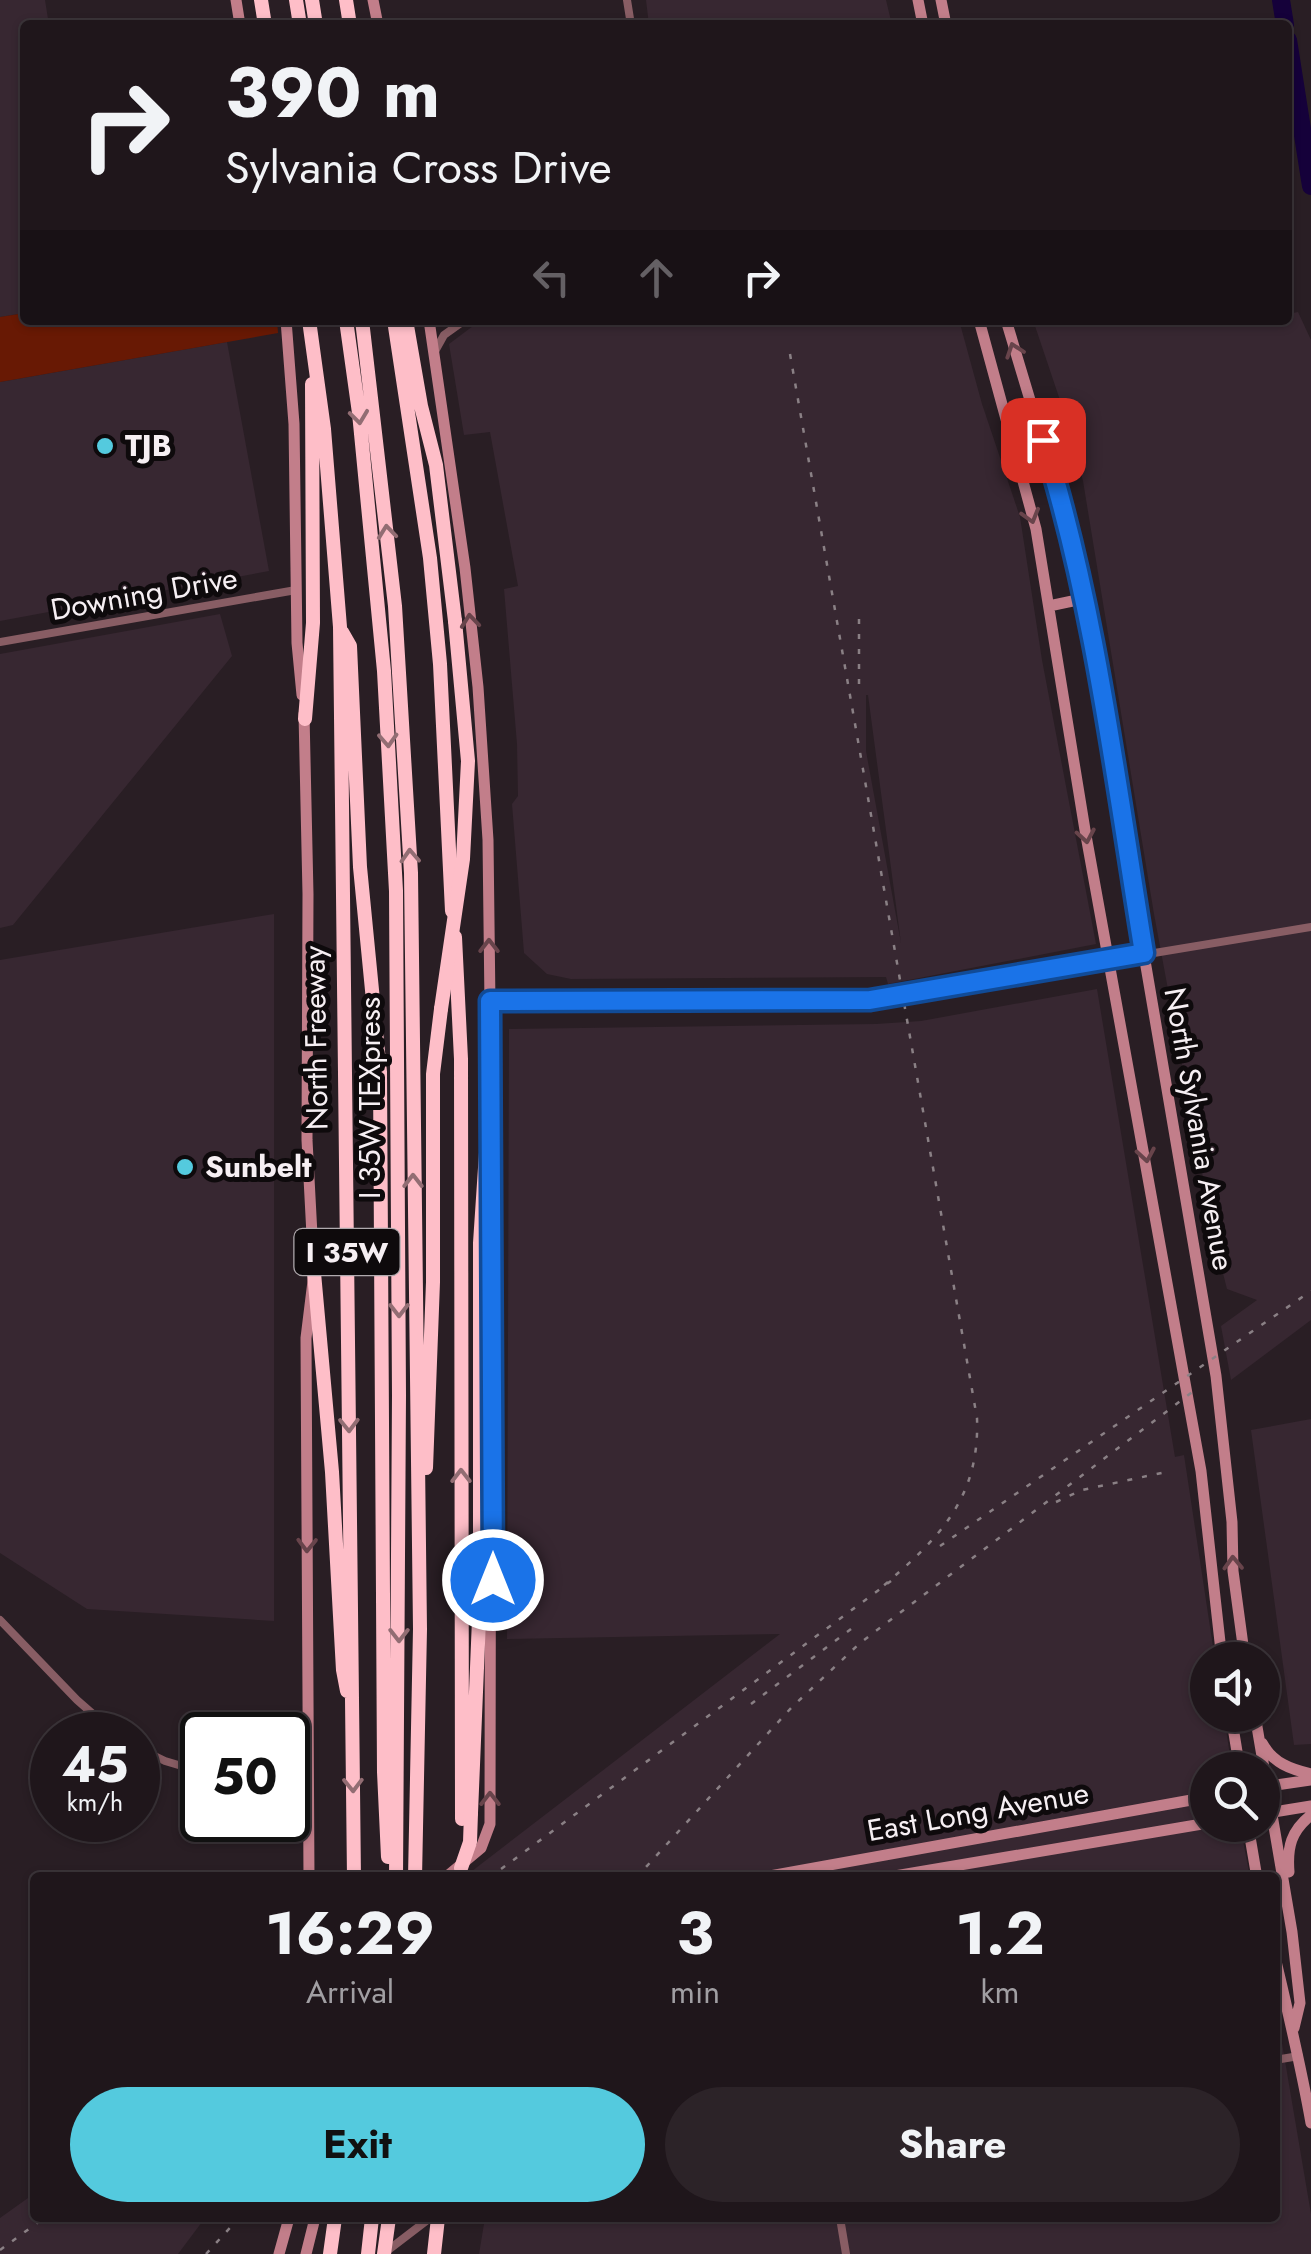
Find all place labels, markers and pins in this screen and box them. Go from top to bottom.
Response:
pin [1001,398,1086,483]
place label: TJB [125,424,172,467]
marker: TJB [94,435,116,457]
place label: Sunbelt [205,1145,312,1188]
marker: Sunbelt [174,1156,196,1178]

